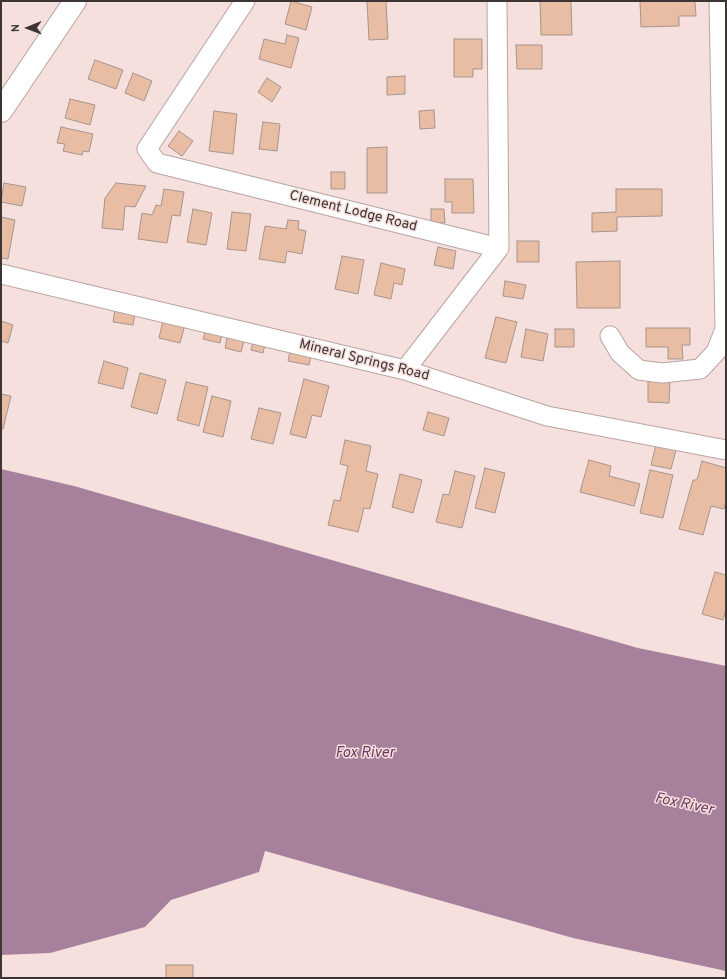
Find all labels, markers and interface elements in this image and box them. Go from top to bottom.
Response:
north arrow [8,8,48,48]
text: N [9,24,23,32]
street label: Clement Lodge Road [287,188,419,236]
street label: Mineral Springs Road [297,337,431,385]
water label: Fox River [335,745,395,763]
water label: Fox River [653,790,715,820]

